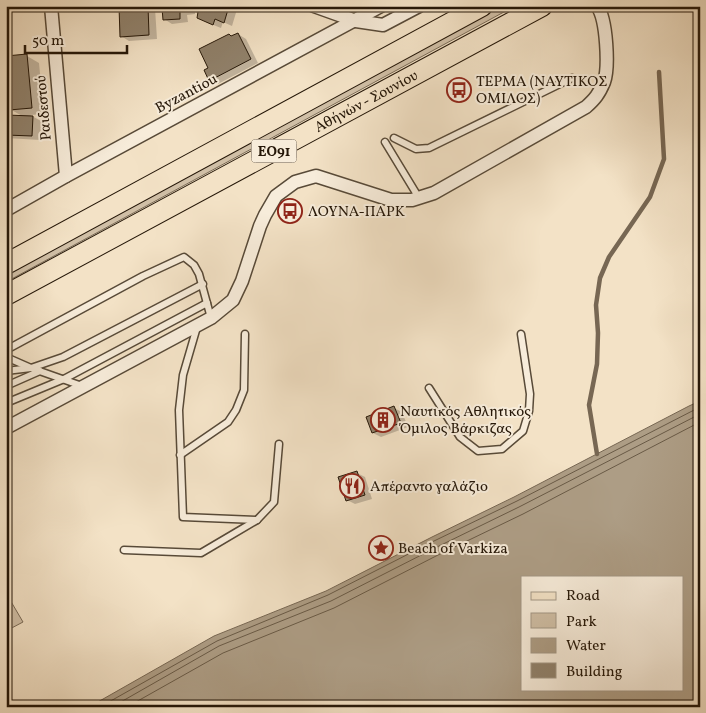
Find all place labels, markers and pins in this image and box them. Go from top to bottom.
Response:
place label: ΤΕΡΜΑ (ΝΑΥΤΙΚΟΣ ΟΜΙΛΟΣ) [476,72,607,110]
bus stop icon: ΤΕΡΜΑ (ΝΑΥΤΙΚΟΣ ΟΜΙΛΟΣ) [446,77,472,103]
bus stop icon: ΛΟΥΝΑ-ΠΑΡΚ [277,198,303,224]
place label: ΛΟΥΝΑ-ΠΑΡΚ [308,202,405,223]
place label: Ναυτικός Αθλητικός Όμιλος Βάρκιζας [399,402,531,440]
building icon: Ναυτικός Αθλητικός Όμιλος Βάρκιζας [370,407,396,433]
restaurant icon: Απέραντο γαλάζιο [339,473,365,499]
place label: Απέραντο γαλάζιο [370,477,488,498]
place icon: Beach of Varkiza [368,535,394,561]
place label: Beach of Varkiza [398,539,508,560]

